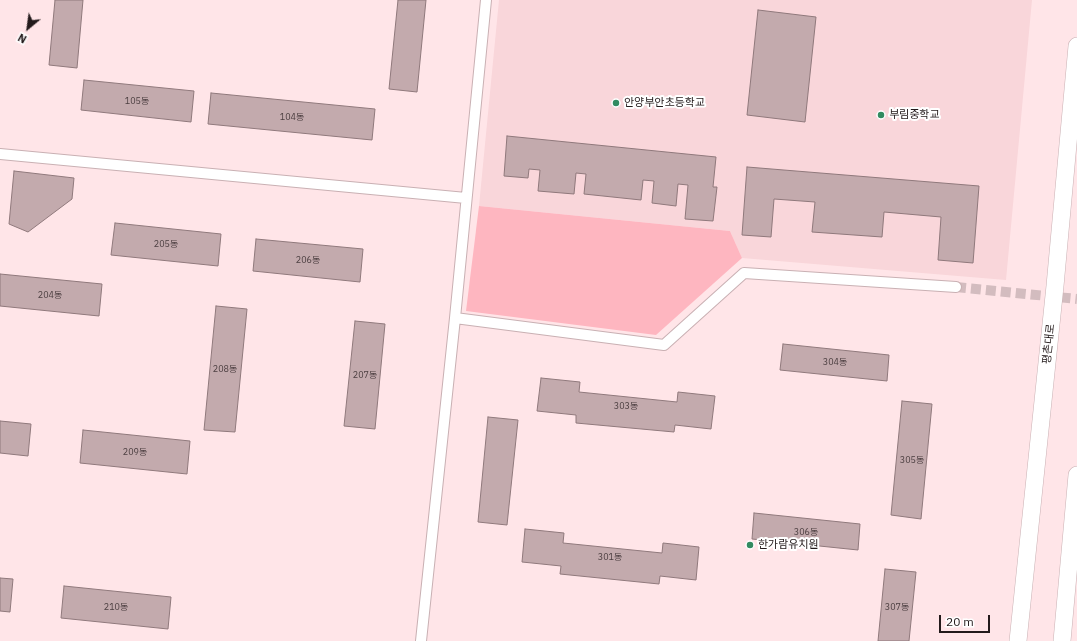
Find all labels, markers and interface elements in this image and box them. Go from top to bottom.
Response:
north arrow [8,8,48,48]
text: N [15,30,29,47]
house number: 105동 [125,96,149,106]
place label: 안양부안초등학교 [624,96,705,110]
marker: 안양부안초등학교 [611,98,621,108]
place label: 부림중학교 [889,108,940,122]
marker: 부림중학교 [876,110,886,120]
house number: 104동 [280,112,304,122]
house number: 205동 [154,239,178,249]
house number: 206동 [296,255,320,265]
house number: 204동 [38,290,62,300]
street label: 평촌대로 [1040,323,1058,365]
house number: 304동 [823,357,847,367]
house number: 208동 [213,364,237,374]
house number: 207동 [353,370,377,380]
house number: 303동 [614,401,638,411]
house number: 209동 [123,447,147,457]
house number: 305동 [900,455,924,465]
house number: 306동 [794,527,818,537]
place label: 한가람유치원 [758,538,819,552]
marker: 한가람유치원 [745,540,755,550]
house number: 301동 [598,552,622,562]
house number: 210동 [104,602,128,612]
house number: 307동 [885,602,909,612]
scale bar [941,607,992,633]
text: 20 m [946,614,974,629]

